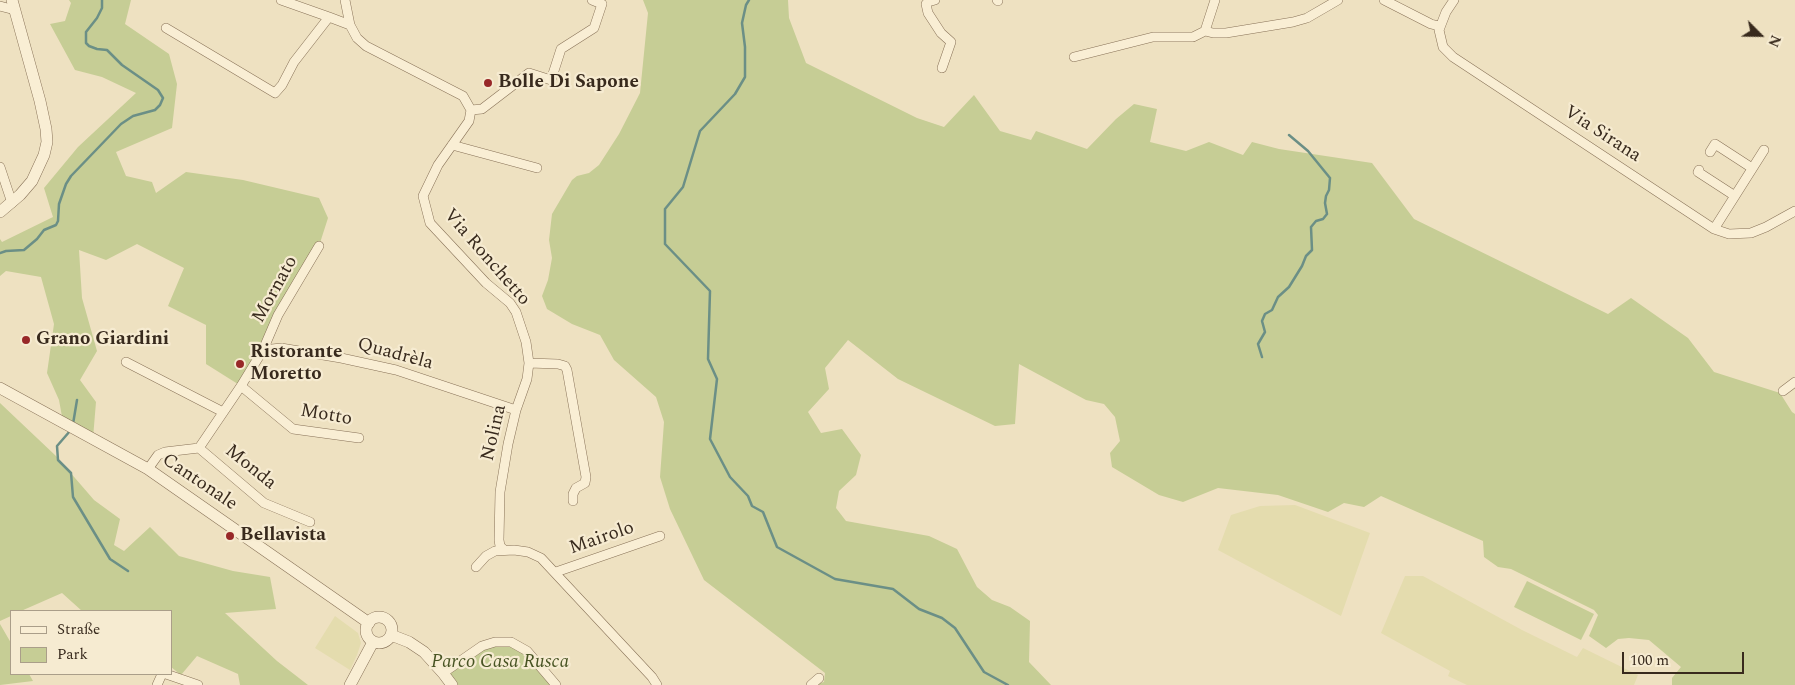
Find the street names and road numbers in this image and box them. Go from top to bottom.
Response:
street label: Via Sirana [1559,102,1645,168]
street label: Via Ronchetto [438,205,534,311]
street label: Mornato [248,252,304,328]
street label: Quadrèla [355,334,435,376]
street label: Motto [298,400,354,432]
street label: Nolina [477,403,513,463]
street label: Monda [220,440,280,496]
street label: Cantonale [157,449,241,517]
street label: Mairolo [567,517,637,561]

